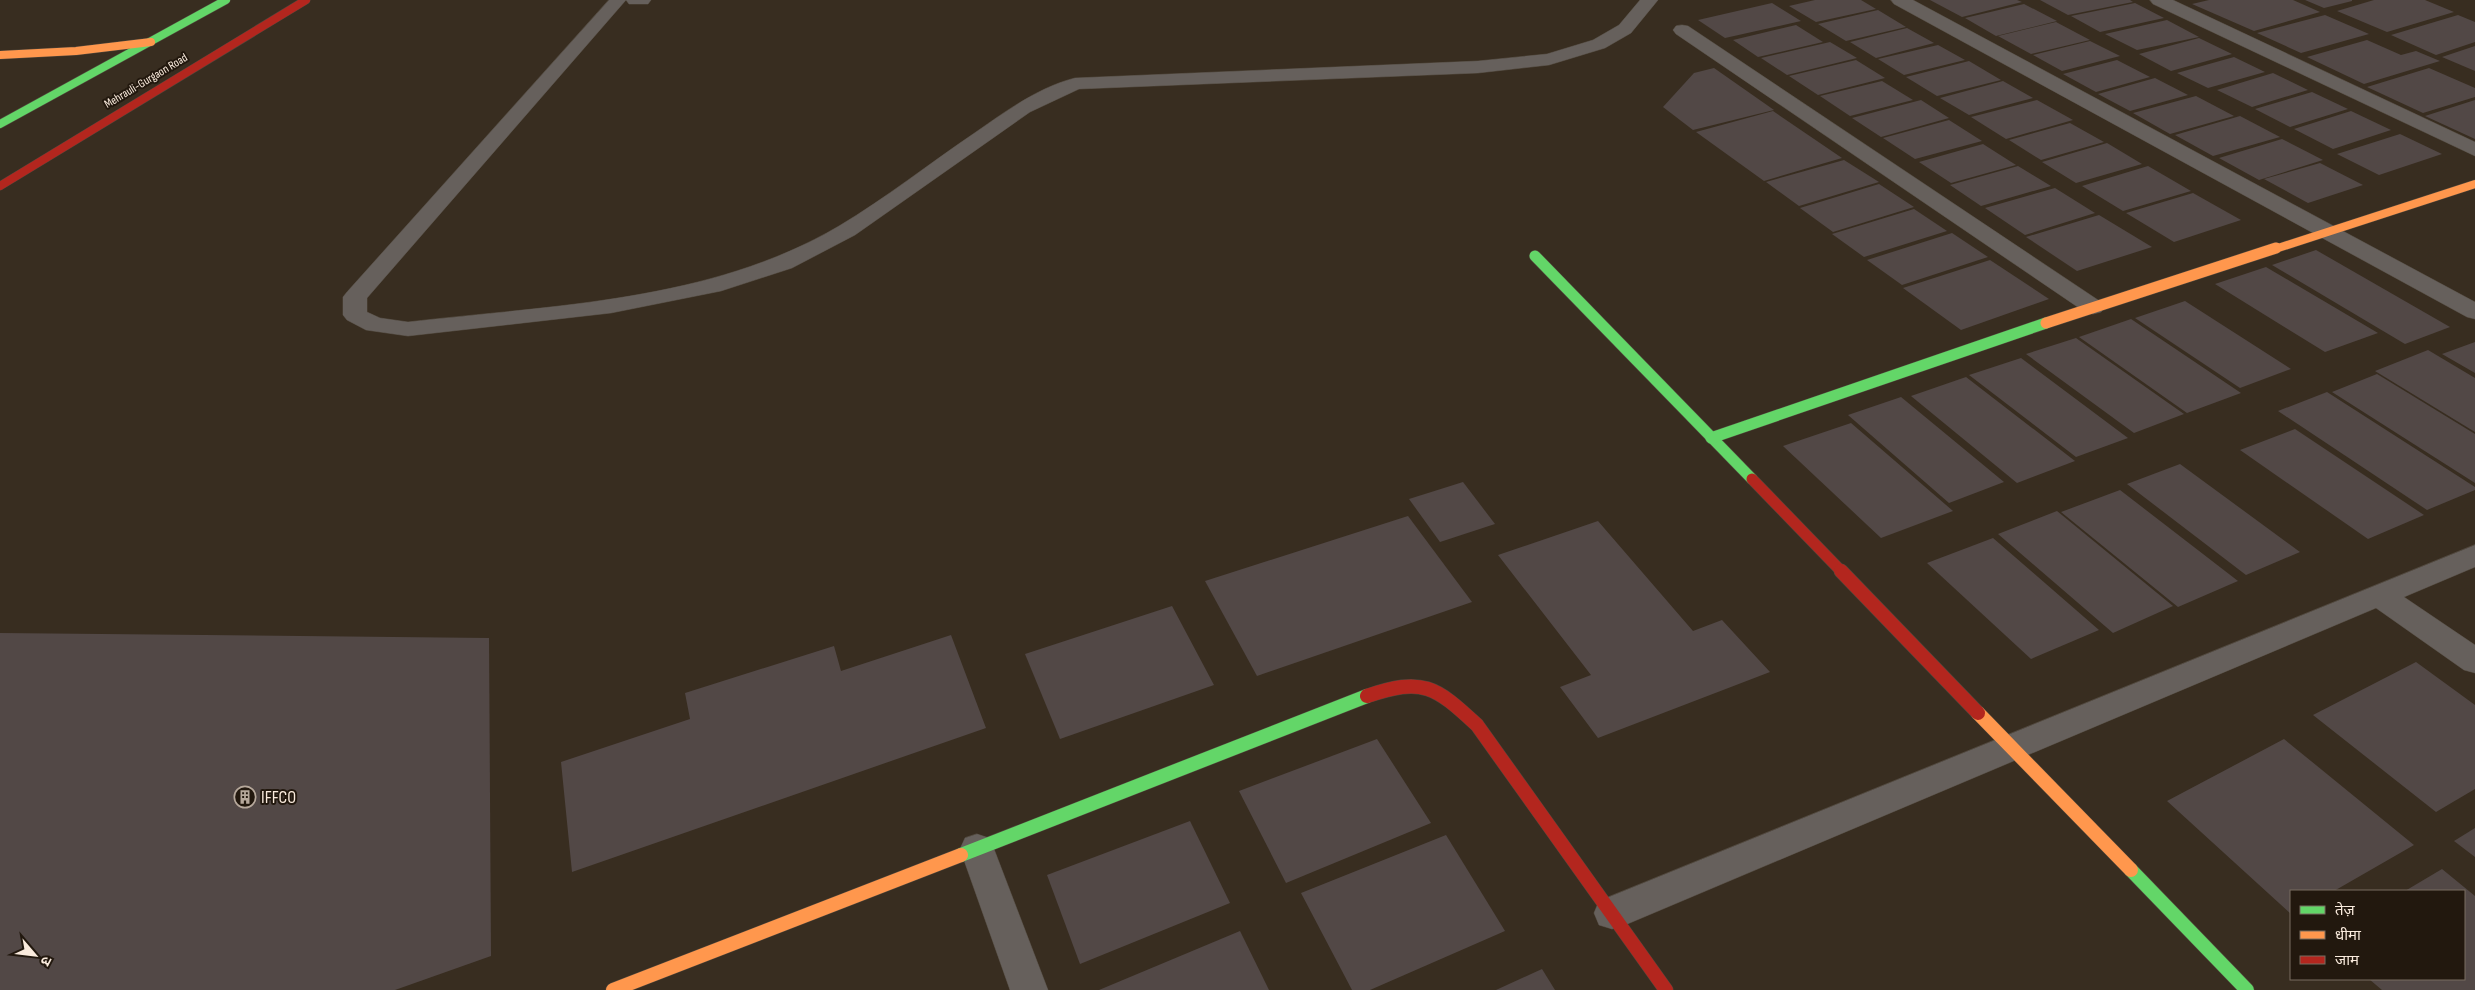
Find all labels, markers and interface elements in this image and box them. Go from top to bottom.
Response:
street label: Mehrauli-Gurgaon Road [102,50,190,112]
building icon: IFFCO [233,785,257,809]
place label: IFFCO [261,787,296,808]
legend [2290,890,2465,980]
text: तेज़ [2335,901,2356,920]
text: धीमा [2335,926,2362,945]
north arrow [10,930,60,980]
text: जाम [2335,951,2360,970]
text: उ [36,953,55,969]

